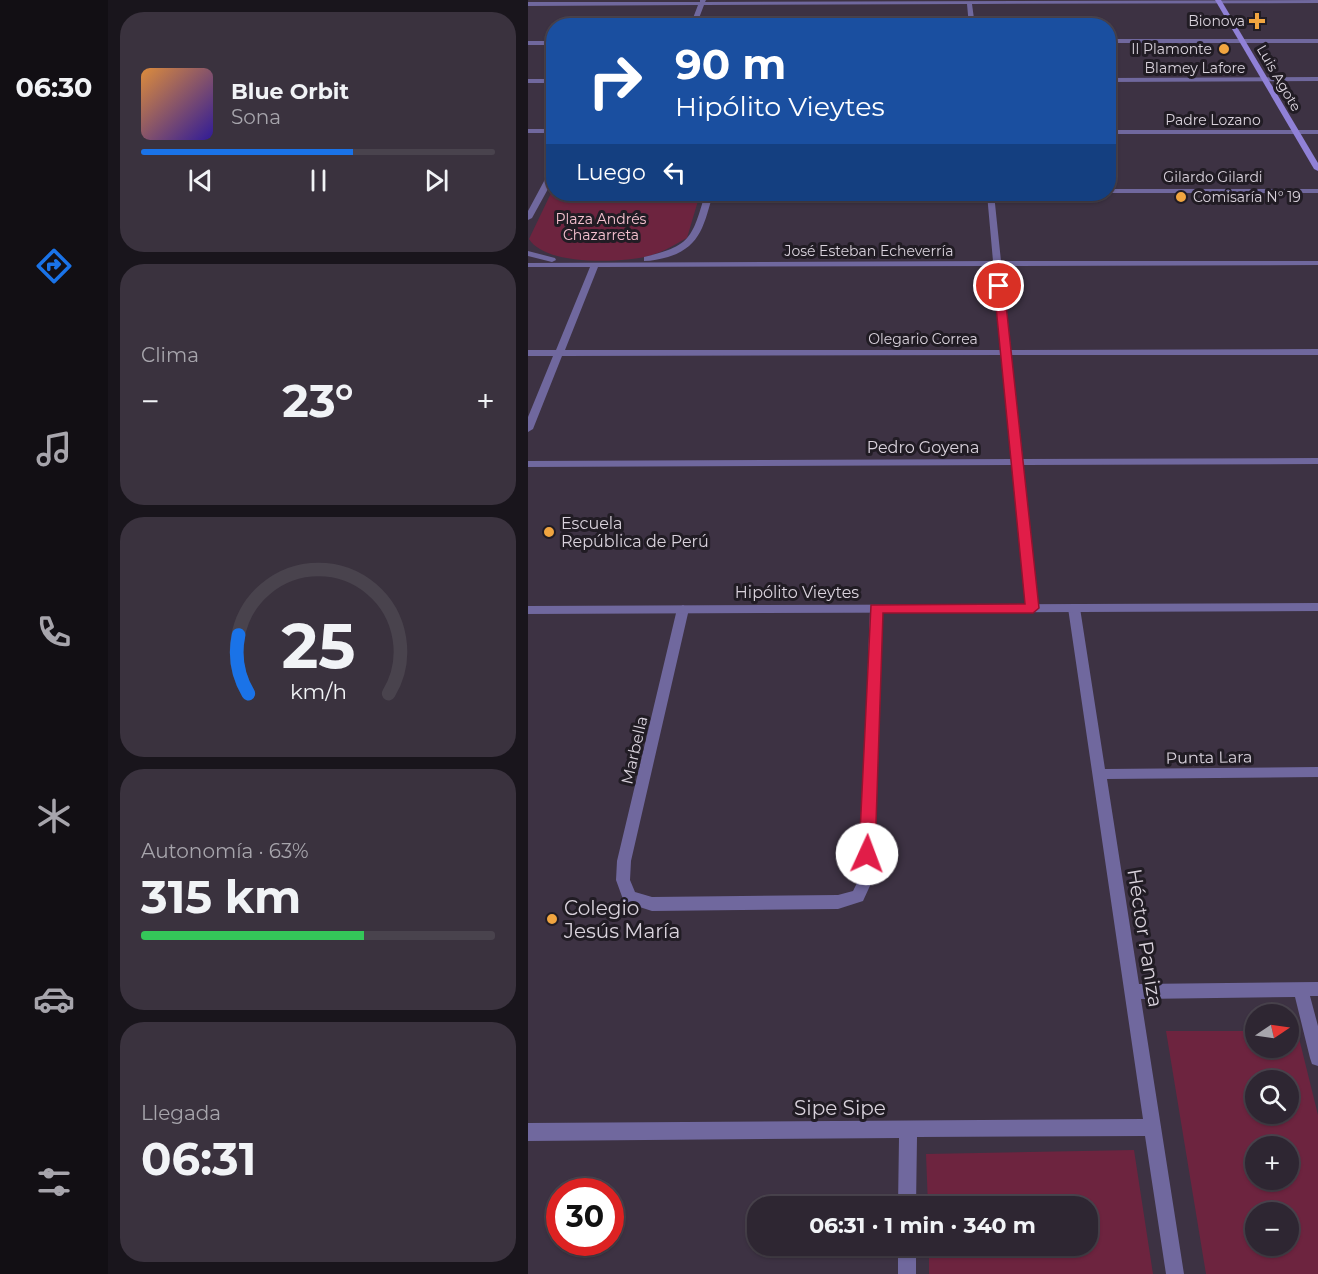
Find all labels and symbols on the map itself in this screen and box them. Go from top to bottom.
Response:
place label: Bionova [1188,12,1245,30]
marker: Bionova [1250,14,1264,28]
place label: Il Plamonte [1131,40,1212,58]
street label: Luis Agote [1253,41,1305,115]
marker: Il Plamonte [1217,42,1231,56]
street label: Blamey Lafore [1145,59,1245,77]
street label: Padre Lozano [1165,111,1261,129]
street label: Gilardo Gilardi [1163,168,1263,186]
place label: Comisaría N° 19 [1193,188,1301,206]
marker: Comisaría N° 19 [1174,190,1188,204]
park label: Plaza Andrés Chazarreta [556,210,647,244]
street label: José Esteban Echeverría [783,242,954,260]
pin [973,260,1024,311]
street label: Olegario Correa [868,330,978,348]
street label: Pedro Goyena [867,438,979,457]
place label: Escuela República de Perú [561,514,709,551]
marker: Escuela República de Perú [542,525,556,539]
street label: Hipólito Vieytes [735,583,859,602]
street label: Marbella [617,714,652,786]
street label: Punta Lara [1165,747,1253,768]
position arrow [835,822,899,886]
street label: Héctor Paniza [1122,867,1168,1009]
place label: Colegio Jesús María [563,896,680,943]
marker: Colegio Jesús María [545,912,559,926]
north arrow [1245,1004,1299,1058]
street label: Sipe Sipe [794,1096,886,1120]
speed limit sign: 30 [546,1178,624,1256]

